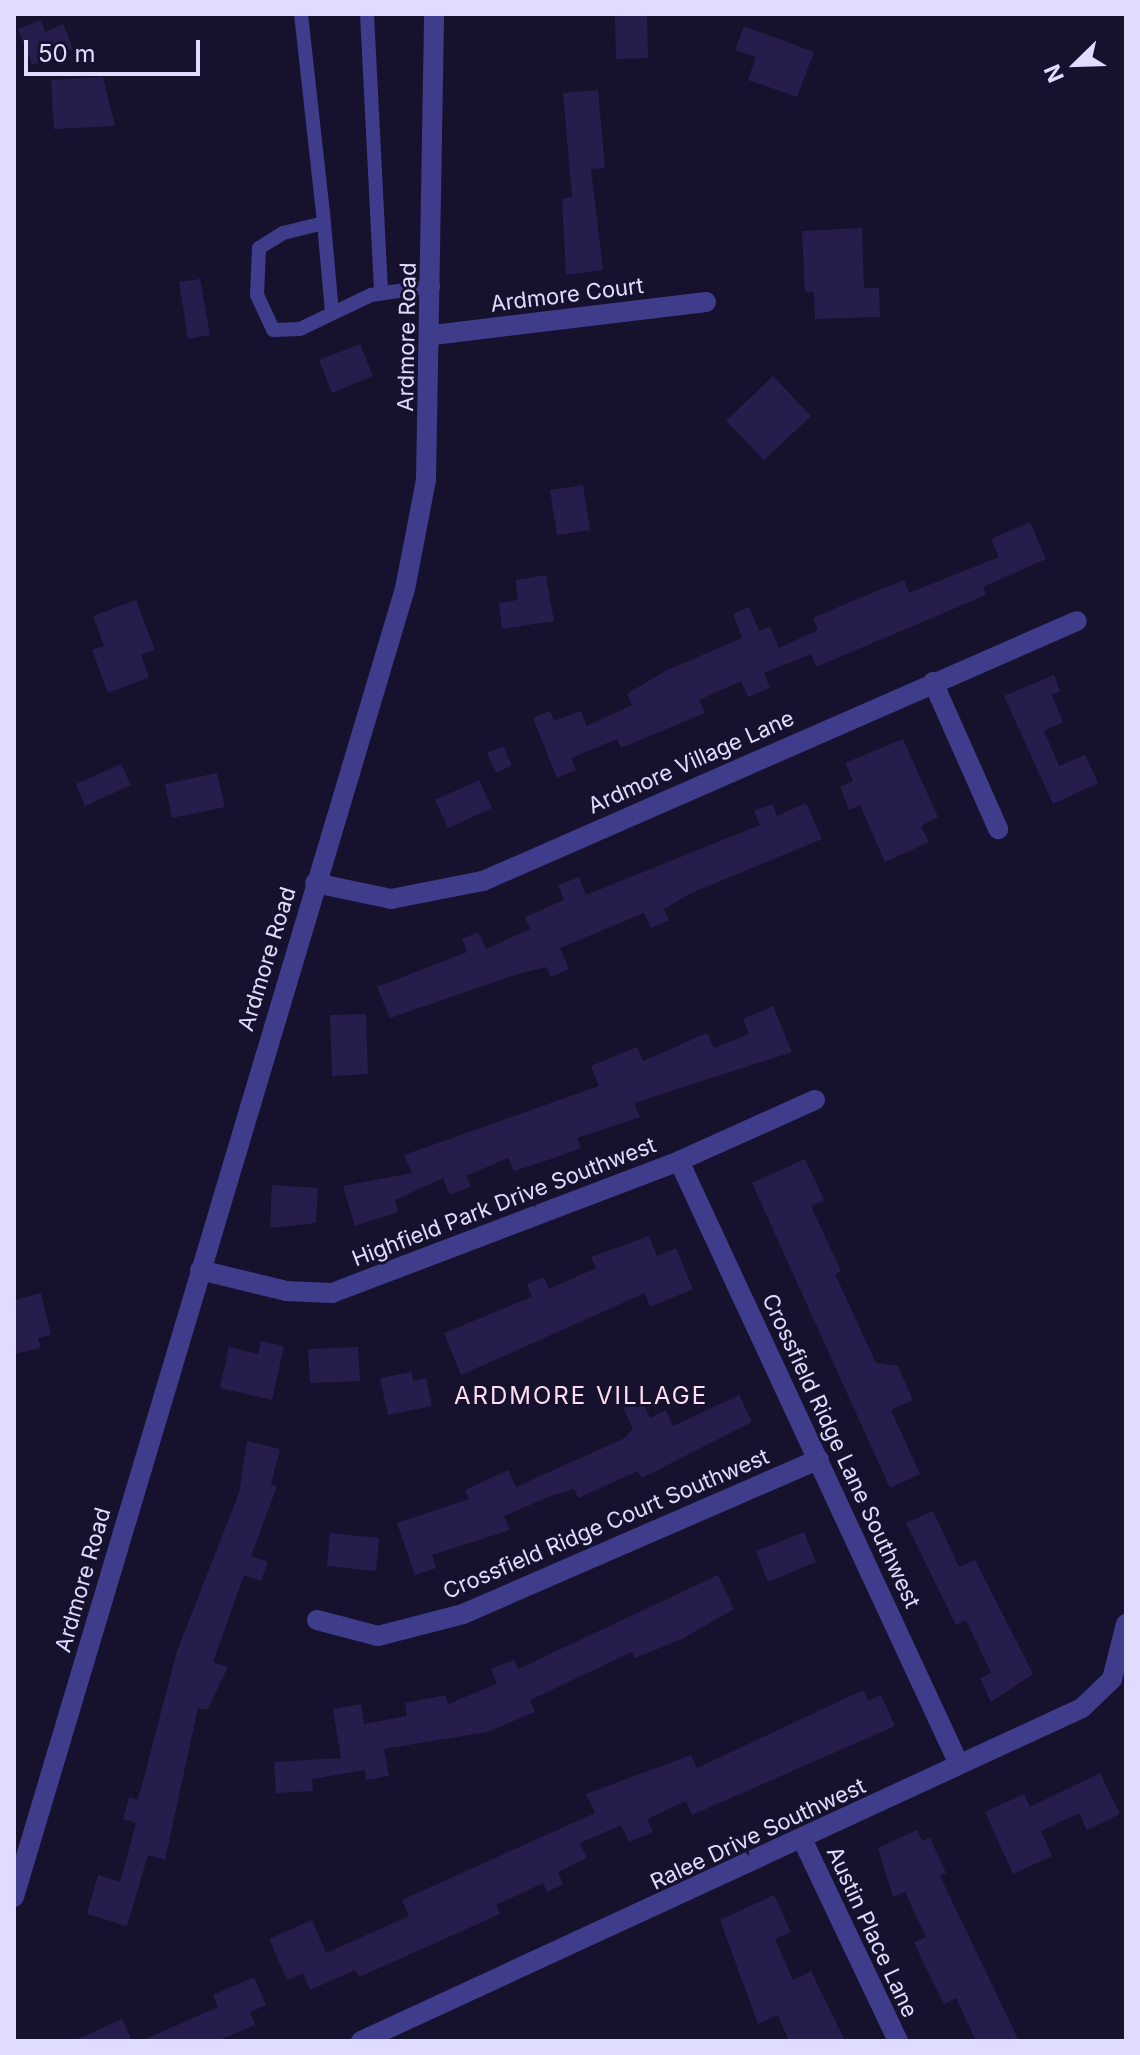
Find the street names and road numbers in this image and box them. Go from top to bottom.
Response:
street label: Ardmore Road [393,262,421,412]
street label: Ardmore Court [489,273,645,317]
street label: Ardmore Village Lane [584,705,798,819]
street label: Ardmore Road [233,884,301,1034]
street label: Highfield Park Drive Southwest [348,1132,660,1272]
street label: Crossfield Ridge Lane Southwest [756,1290,926,1612]
street label: Crossfield Ridge Court Southwest [439,1443,773,1605]
street label: Ardmore Road [50,1505,116,1655]
street label: Ralee Drive Southwest [646,1773,870,1895]
street label: Austin Place Lane [821,1842,923,2022]

